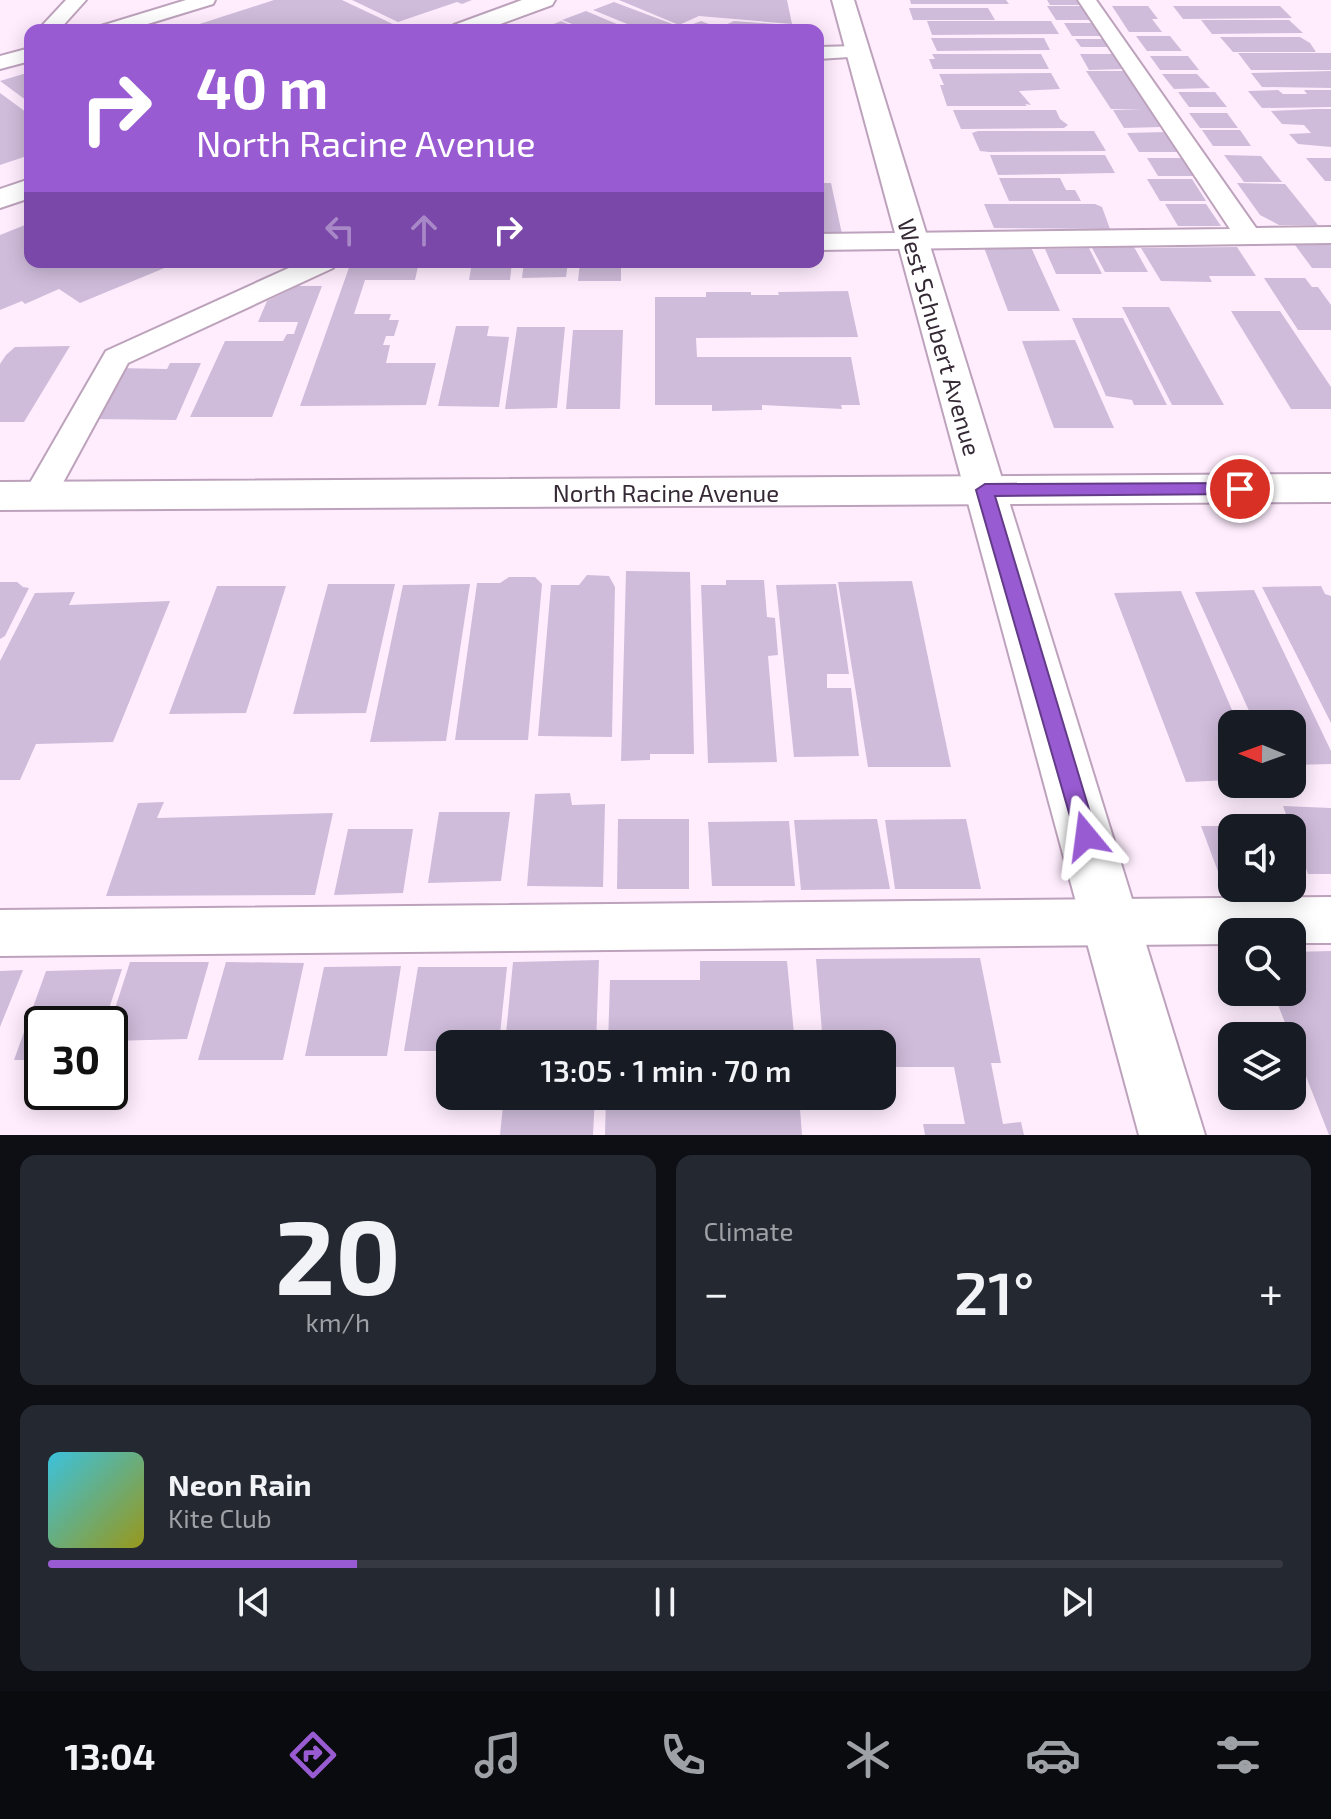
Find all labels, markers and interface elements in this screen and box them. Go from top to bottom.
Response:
text: 40 m [196,53,328,120]
icon: right [64,56,168,160]
text: North Racine Avenue [196,121,536,164]
icon: left [318,208,362,252]
icon: ahead [402,208,446,252]
icon: right [486,208,530,252]
street label: West Schubert Avenue [892,215,988,459]
pin [1206,455,1274,523]
icon: arrive [1218,467,1262,511]
street label: North Racine Avenue [553,478,779,507]
north arrow [1218,710,1306,798]
map controls [1218,710,1306,1110]
position arrow [1044,794,1128,878]
button: sound [1218,814,1306,902]
button: search [1218,918,1306,1006]
speed limit sign: 30 [24,1006,128,1110]
button: layers [1218,1022,1306,1110]
text: 13:05 · 1 min · 70 m [540,1052,792,1088]
text: 20 [275,1191,401,1316]
text: Climate [704,1215,793,1246]
text: 21° [954,1255,1034,1327]
text: − [704,1265,729,1318]
text: + [1259,1265,1283,1318]
text: km/h [305,1306,370,1337]
text: Neon Rain [168,1466,312,1502]
text: Kite Club [168,1502,272,1533]
icon: previous [232,1580,276,1624]
icon: pause [643,1580,687,1624]
icon: next [1055,1580,1099,1624]
icon: directions [285,1727,341,1783]
icon: music [470,1727,526,1783]
icon: phone [655,1727,711,1783]
icon: climate [840,1727,896,1783]
icon: car [1025,1727,1081,1783]
icon: filters [1210,1727,1266,1783]
text: 13:04 [65,1734,155,1777]

